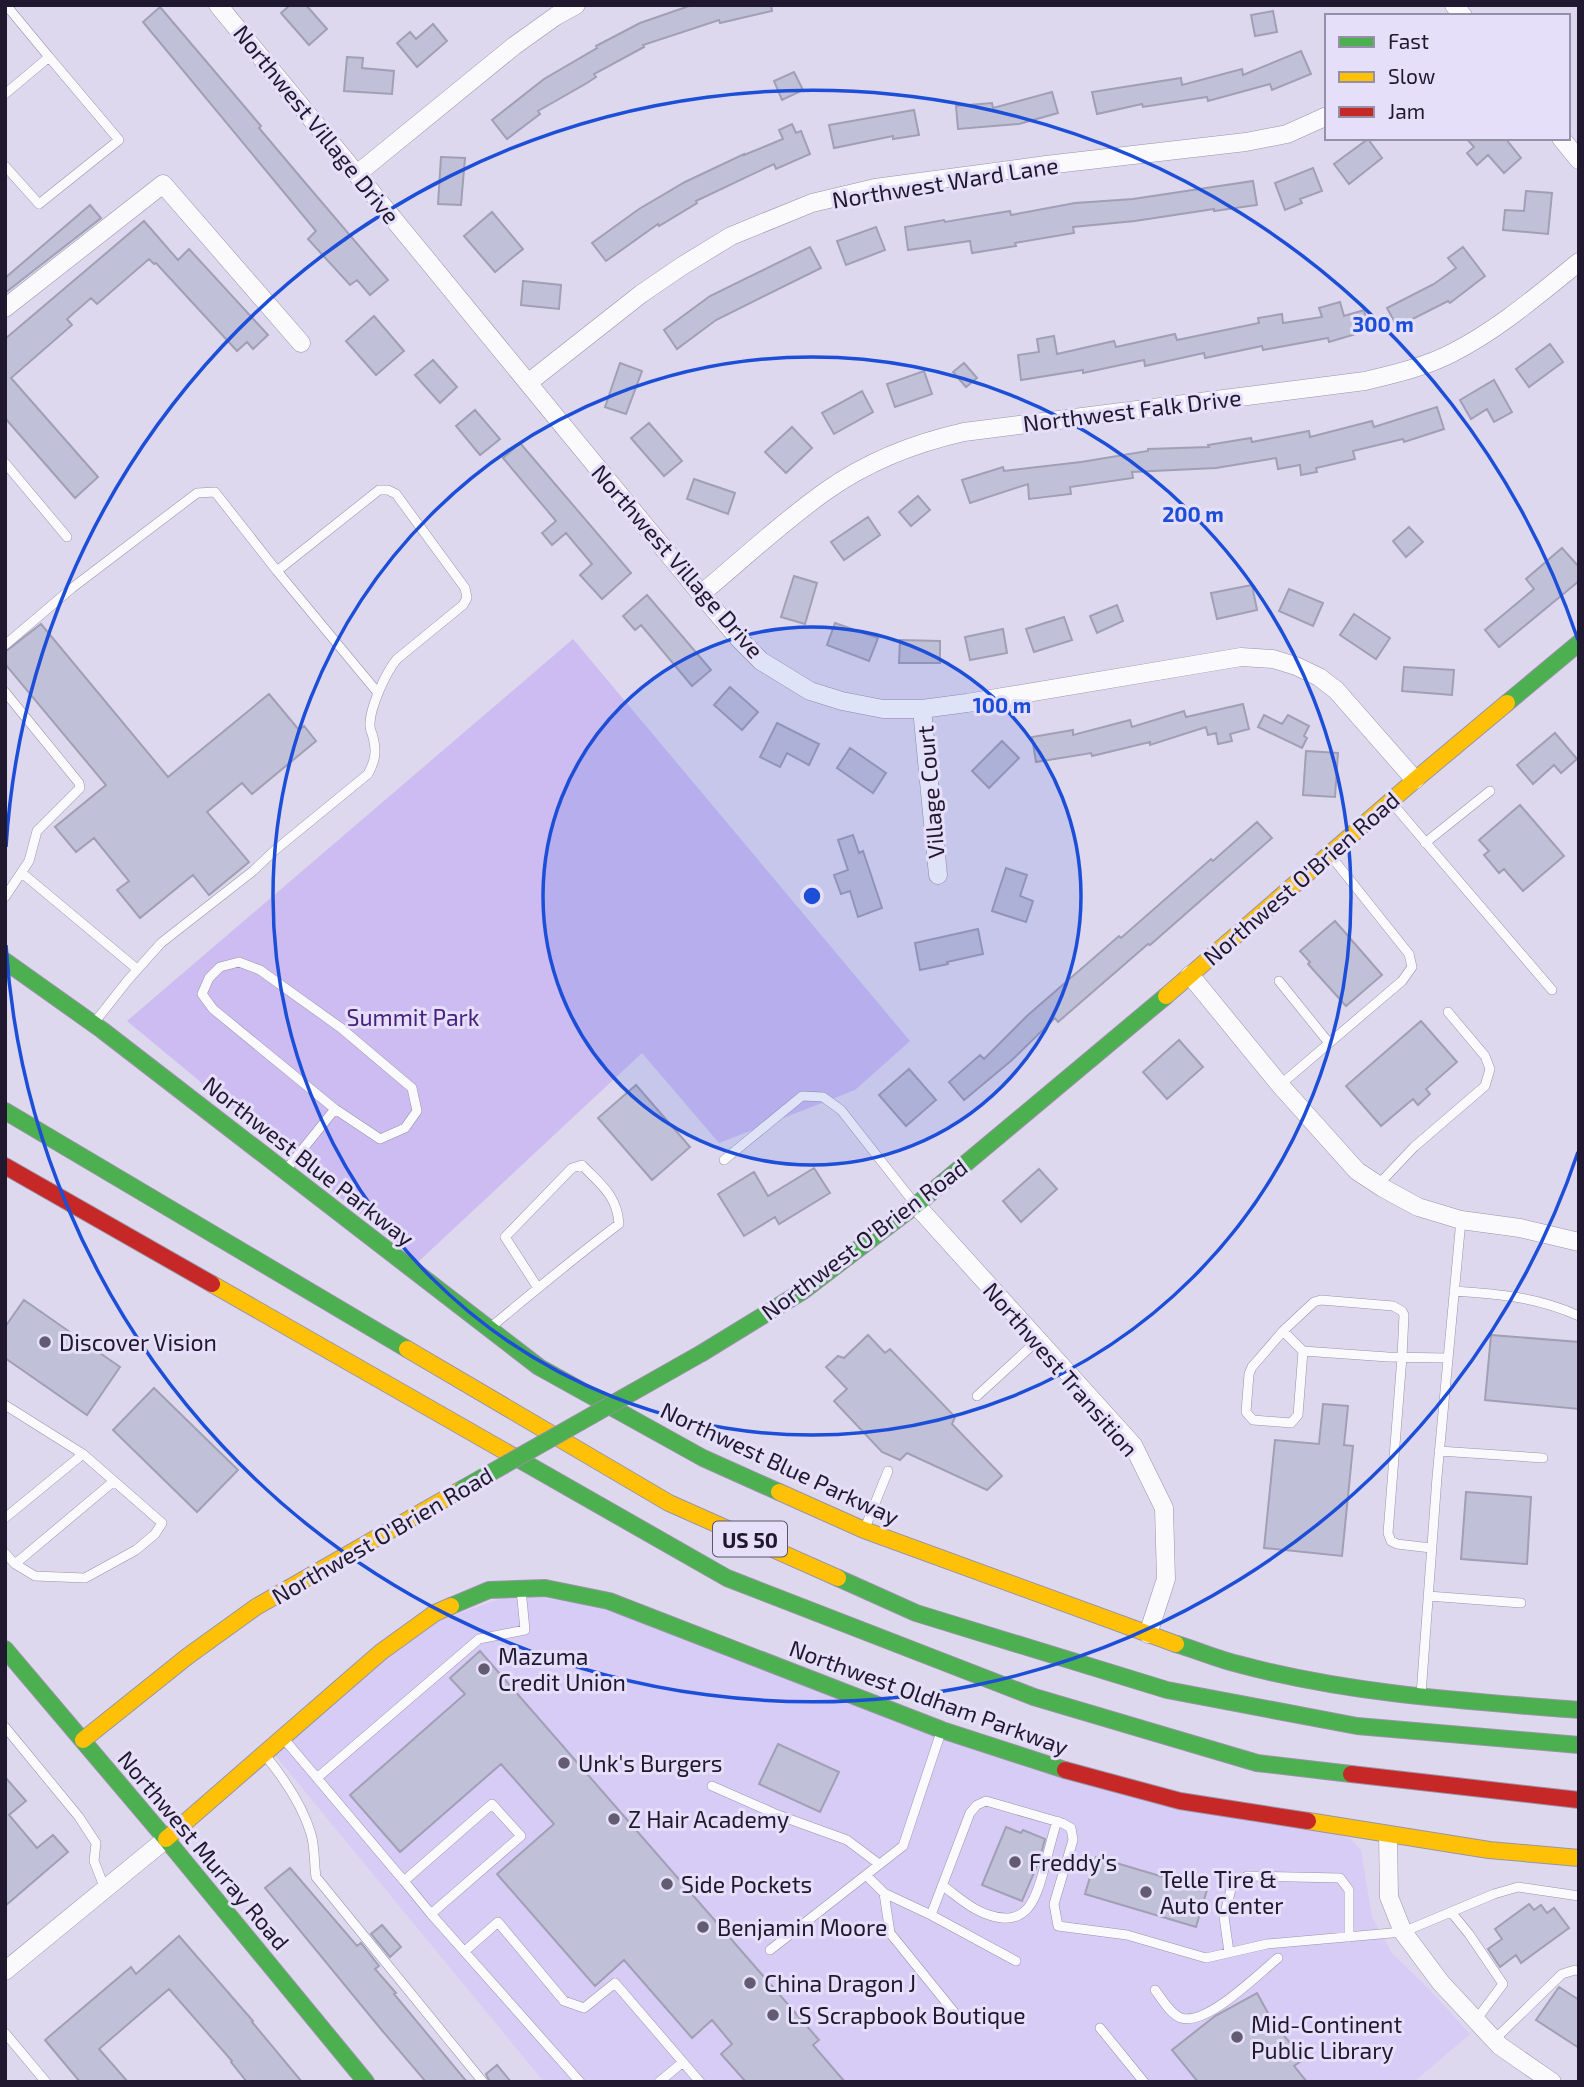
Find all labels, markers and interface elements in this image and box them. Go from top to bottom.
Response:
legend [1325,14,1570,140]
street label: Northwest Village Drive [228,19,406,229]
text: Fast [1388,28,1429,53]
text: Slow [1388,63,1435,88]
text: Jam [1388,98,1425,123]
street label: Northwest Ward Lane [830,150,1060,214]
text: 300 m [1352,311,1414,336]
street label: Northwest Falk Drive [1021,383,1243,437]
street label: Northwest Village Drive [586,458,770,664]
text: 200 m [1162,501,1224,526]
text: 100 m [973,692,1031,717]
street label: Village Court [910,724,950,860]
street label: Northwest O'Brien Road [1197,785,1405,971]
centre of rings [800,884,824,908]
park label: Summit Park [347,1003,480,1031]
street label: Northwest Blue Parkway [198,1070,420,1252]
street label: Northwest O'Brien Road [756,1152,972,1326]
street label: Northwest Transition [978,1276,1144,1462]
place label: Discover Vision [59,1328,217,1356]
marker: Discover Vision [37,1334,53,1350]
street label: Northwest Blue Parkway [656,1395,904,1531]
street label: Northwest O'Brien Road [266,1460,498,1610]
road number: US 50 [713,1522,787,1556]
street label: Northwest Oldham Parkway [786,1633,1072,1761]
place label: Mazuma Credit Union [498,1642,626,1696]
marker: Mazuma Credit Union [476,1661,492,1677]
street label: Northwest Murray Road [112,1745,296,1955]
place label: Unk's Burgers [578,1749,723,1777]
marker: Unk's Burgers [556,1755,572,1771]
place label: Z Hair Academy [628,1805,789,1833]
marker: Z Hair Academy [606,1811,622,1827]
place label: Freddy's [1029,1848,1117,1876]
marker: Freddy's [1007,1854,1023,1870]
place label: Telle Tire & Auto Center [1160,1865,1284,1919]
place label: Side Pockets [681,1870,812,1898]
marker: Side Pockets [659,1876,675,1892]
marker: Telle Tire & Auto Center [1138,1884,1154,1900]
place label: Benjamin Moore [717,1913,887,1941]
marker: Benjamin Moore [695,1919,711,1935]
place label: China Dragon J [764,1969,916,1997]
marker: China Dragon J [742,1975,758,1991]
place label: LS Scrapbook Boutique [787,2001,1026,2029]
marker: LS Scrapbook Boutique [765,2007,781,2023]
place label: Mid-Continent Public Library [1251,2010,1402,2064]
marker: Mid-Continent Public Library [1229,2029,1245,2045]

